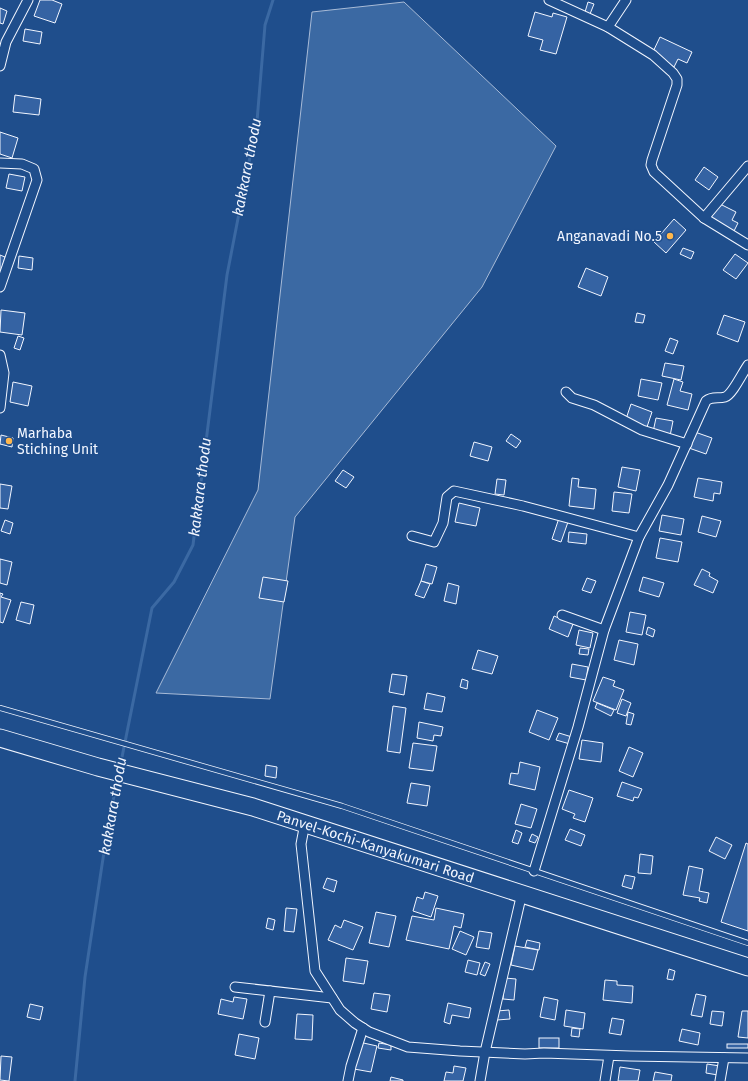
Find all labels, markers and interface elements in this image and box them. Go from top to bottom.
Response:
water label: kakkara thodu [229,116,265,218]
place label: Anganavadi No.5 [557,228,662,245]
marker: Anganavadi No.5 [665,231,675,241]
place label: Marhaba Stiching Unit [17,425,99,458]
marker: Marhaba Stiching Unit [4,436,14,446]
water label: kakkara thodu [185,437,215,537]
water label: kakkara thodu [96,755,130,857]
street label: Panvel-Kochi-Kanyakumari Road [274,807,476,887]

